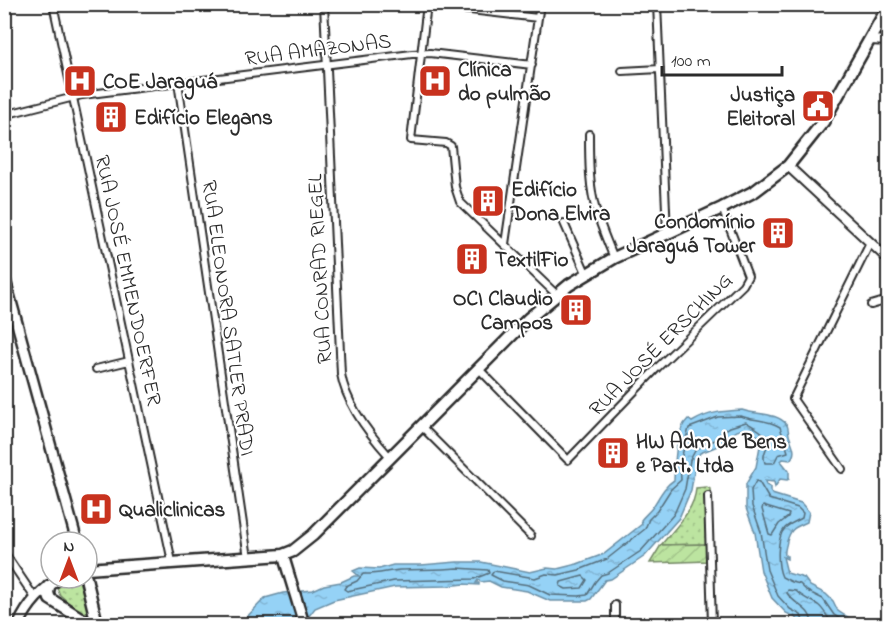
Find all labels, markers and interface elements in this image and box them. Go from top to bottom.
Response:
street label: RUA AMAZONAS [243,27,393,75]
scale bar [662,39,782,77]
text: 100 m [671,49,711,75]
place label: Clínica do pulmão [458,56,551,110]
hospital icon: COE Jaraguá [62,63,98,99]
hospital icon: Clínica do pulmão [417,63,453,99]
place label: COE Jaraguá [103,68,218,100]
place label: Justiça Eleitoral [726,81,795,135]
public building icon: Justiça Eleitoral [800,88,836,124]
building icon: Edifício Elegans [93,99,129,135]
place label: Edifício Elegans [134,104,273,136]
street label: RUA JOSÉ EMMENDOERFER [86,152,168,409]
street label: RUA CONRAD RIEGEL [301,173,341,365]
place label: Edifício Dona Elvira [510,176,610,230]
street label: RUA ELEONORA SATLER PRADI [193,178,261,458]
building icon: Edifício Dona Elvira [470,183,506,219]
place label: Condomínio Jaraguá Tower [626,208,755,264]
building icon: Condomínio Jaraguá Tower [760,215,796,251]
building icon: TextilFio [454,241,490,277]
place label: TextilFio [495,246,569,276]
street label: RUA JOSÉ ERSCHING [583,267,740,424]
place label: OCI Claudio Campos [453,285,553,339]
building icon: OCI Claudio Campos [558,292,594,328]
place label: HW Adm de Bens e Part. Ltda [636,428,787,482]
building icon: HW Adm de Bens e Part. Ltda [595,435,631,471]
hospital icon: Qualiclinicas [78,491,114,527]
place label: Qualiclinicas [119,496,226,526]
north arrow [39,530,99,590]
text: N [64,535,75,559]

